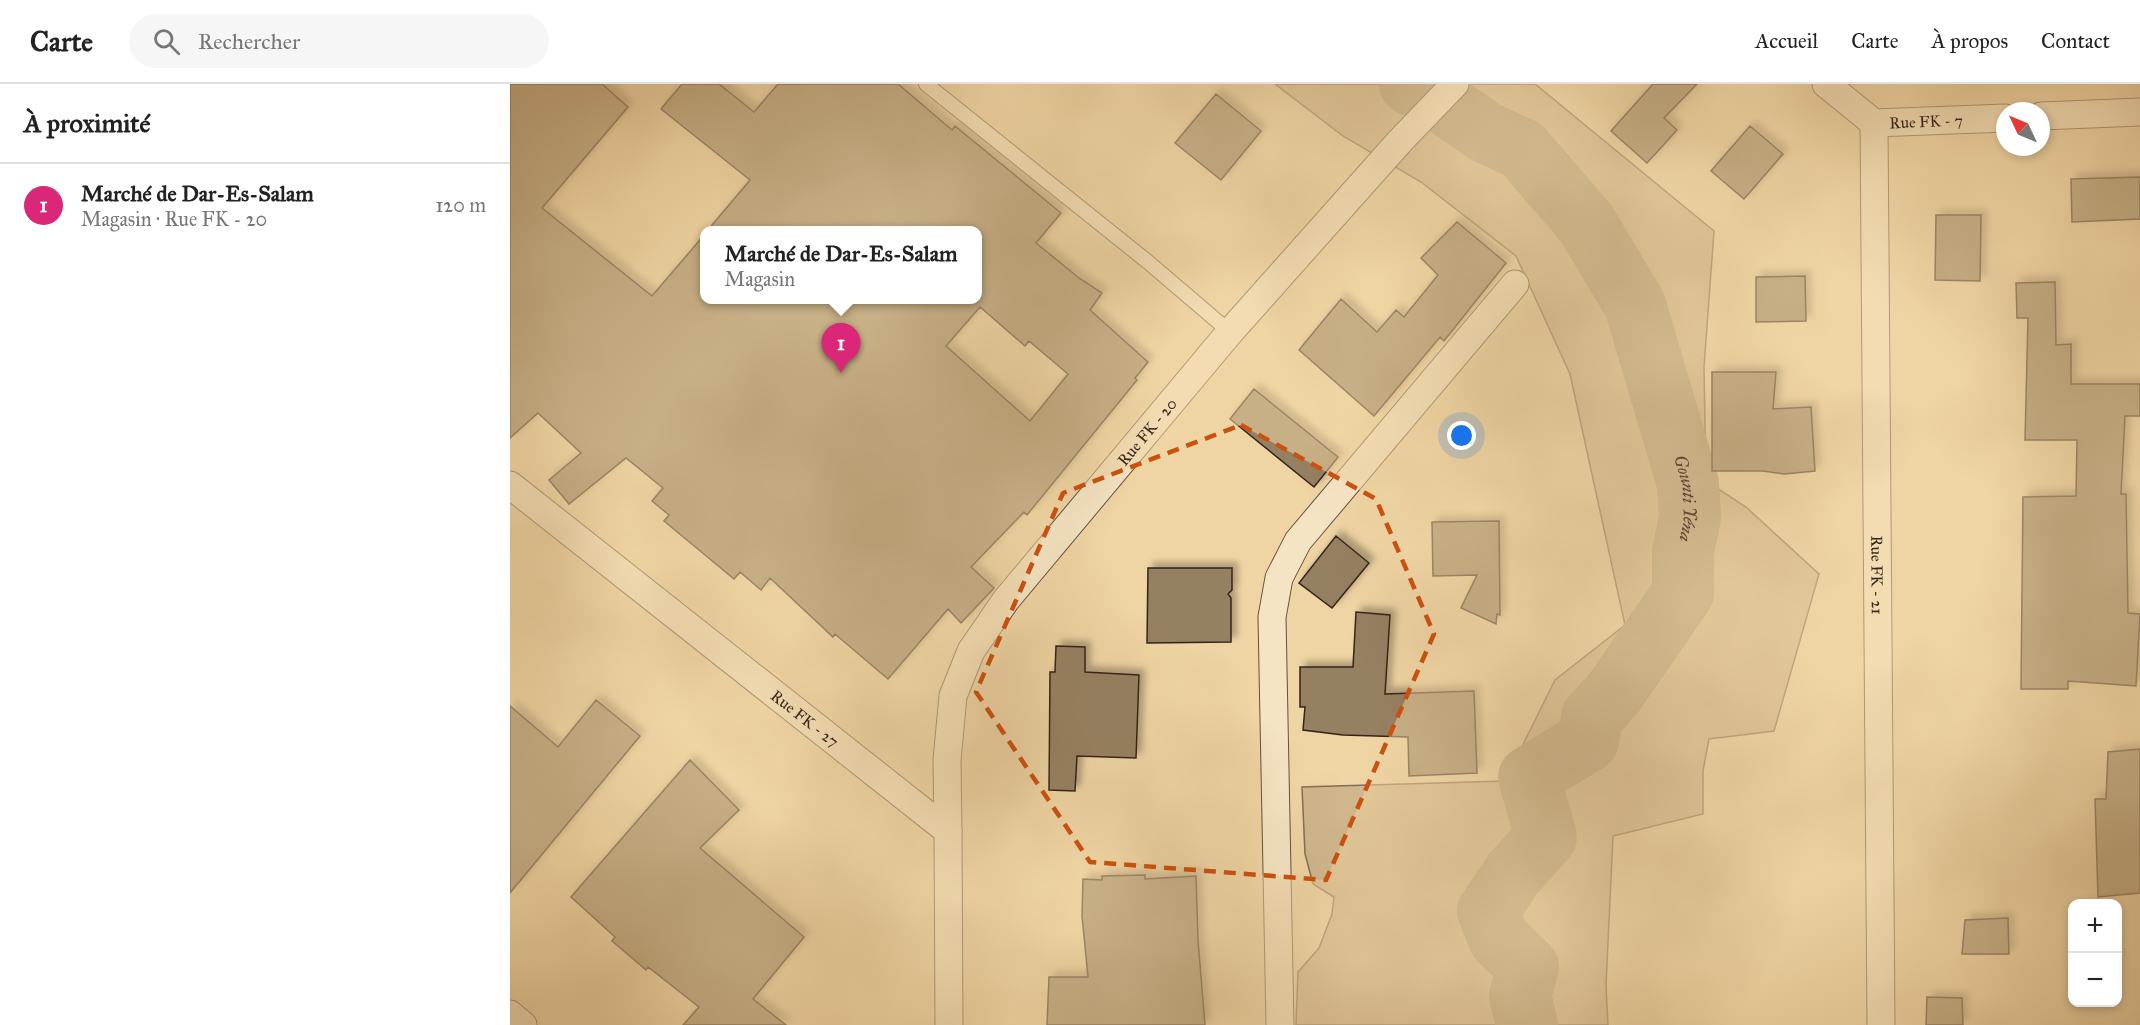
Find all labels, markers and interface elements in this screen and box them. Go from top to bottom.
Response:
search box [129,14,549,68]
text: Carte [30,24,93,59]
icon: search [150,25,183,58]
text: Rechercher [198,28,300,55]
text: Accueil [1755,28,1818,54]
text: Carte [1851,28,1899,54]
text: À propos [1932,28,2008,54]
text: Contact [2041,28,2110,54]
north arrow [1996,102,2050,156]
text: À proximité [24,107,150,139]
street label: Rue FK - 7 [1889,110,1963,132]
text: Marché de Dar-Es-Salam [81,180,314,207]
text: 1 [40,193,47,217]
text: 120 m [435,193,486,217]
text: Magasin · Rue FK - 20 [81,207,267,231]
popup [700,226,982,304]
text: Marché de Dar-Es-Salam [725,240,957,267]
text: Magasin [725,267,795,291]
pin: 1 [822,324,860,373]
street label: Rue FK - 20 [1113,394,1180,469]
your location [1447,421,1476,450]
water label: Gounti Yéna [1669,452,1701,544]
street label: Rue FK - 21 [1868,535,1887,615]
street label: Rue FK - 27 [767,685,843,751]
map controls [2068,899,2122,1007]
button: + [2068,899,2122,953]
button: − [2068,953,2122,1007]

